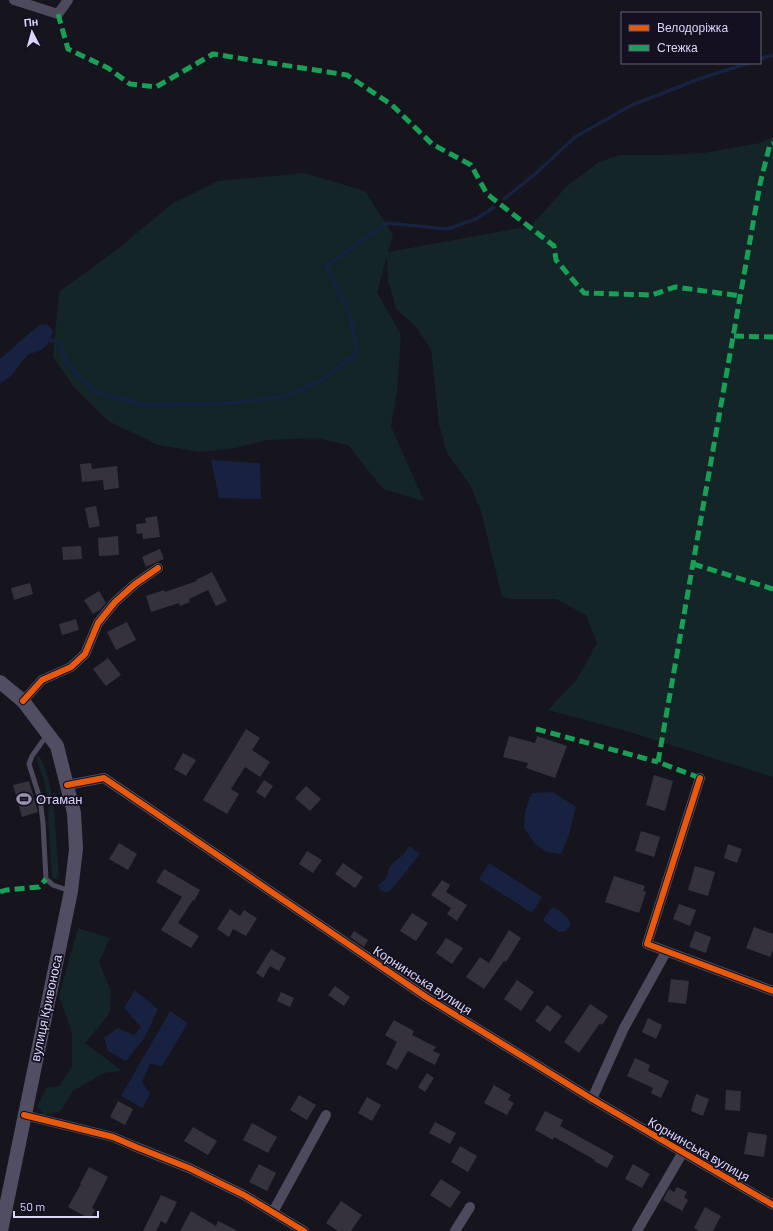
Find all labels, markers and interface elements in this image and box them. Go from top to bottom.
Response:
north arrow [12,12,52,52]
legend [621,12,761,64]
text: Пн [23,14,39,29]
text: Велодоріжка [657,20,728,35]
text: Стежка [657,40,698,54]
sports icon: Отаман [15,790,33,808]
place label: Отаман [36,791,83,807]
street label: Корнинська вулиця [370,942,476,1018]
street label: вулиця Кривоноса [27,952,65,1063]
street label: Корнинська вулиця [645,1113,753,1185]
scale bar [14,1193,98,1219]
text: 50 m [20,1199,45,1213]

